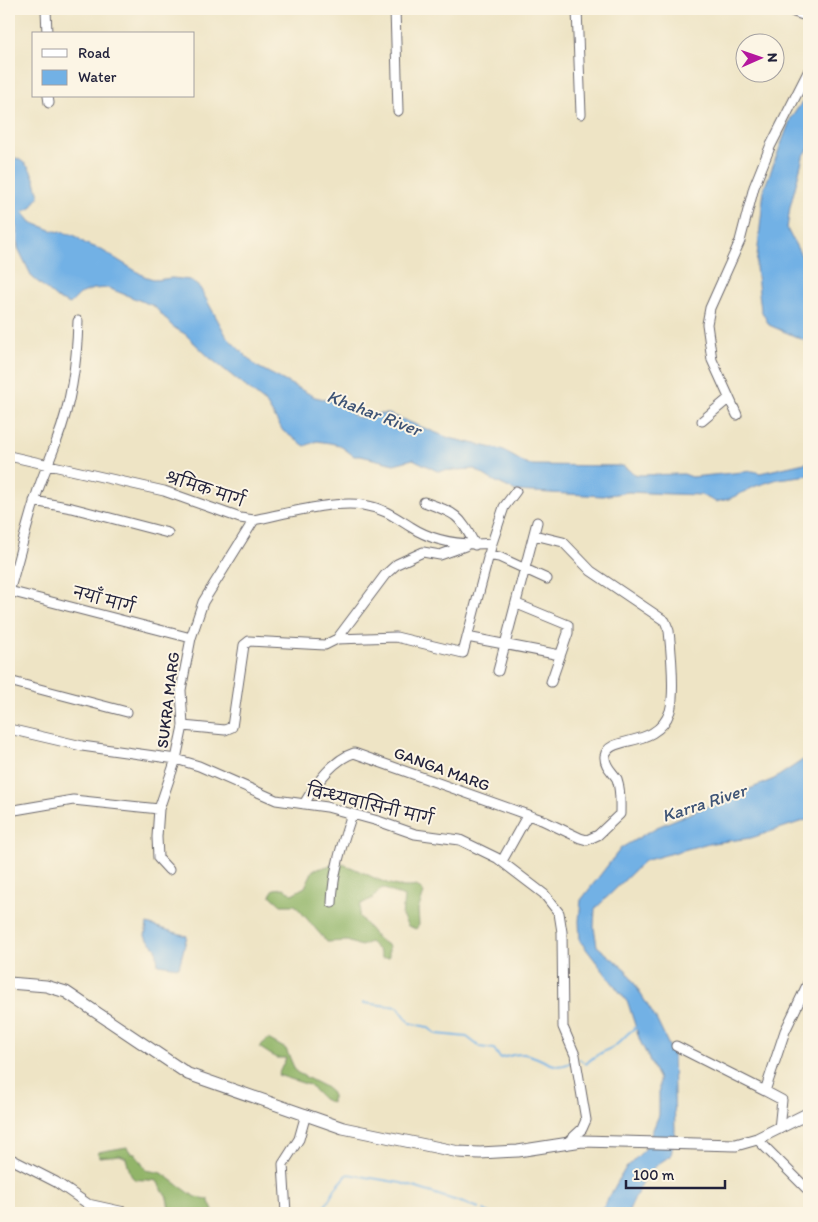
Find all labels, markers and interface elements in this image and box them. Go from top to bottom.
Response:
legend [32,32,195,98]
north arrow [736,32,786,82]
text: Road [78,44,111,62]
text: N [764,53,781,63]
text: Water [78,68,117,86]
water label: Khahar River [324,385,426,442]
street label: श्रमिक मार्ग [163,465,249,511]
street label: नयाँ मार्ग [70,580,139,618]
street label: SUKRA MARG [153,651,183,749]
street label: GANGA MARG [391,743,493,795]
water label: Karra River [659,778,751,827]
street label: विन्ध्यवासिनी मार्ग [304,779,437,829]
scale bar [626,1157,724,1189]
text: 100 m [633,1166,675,1184]

